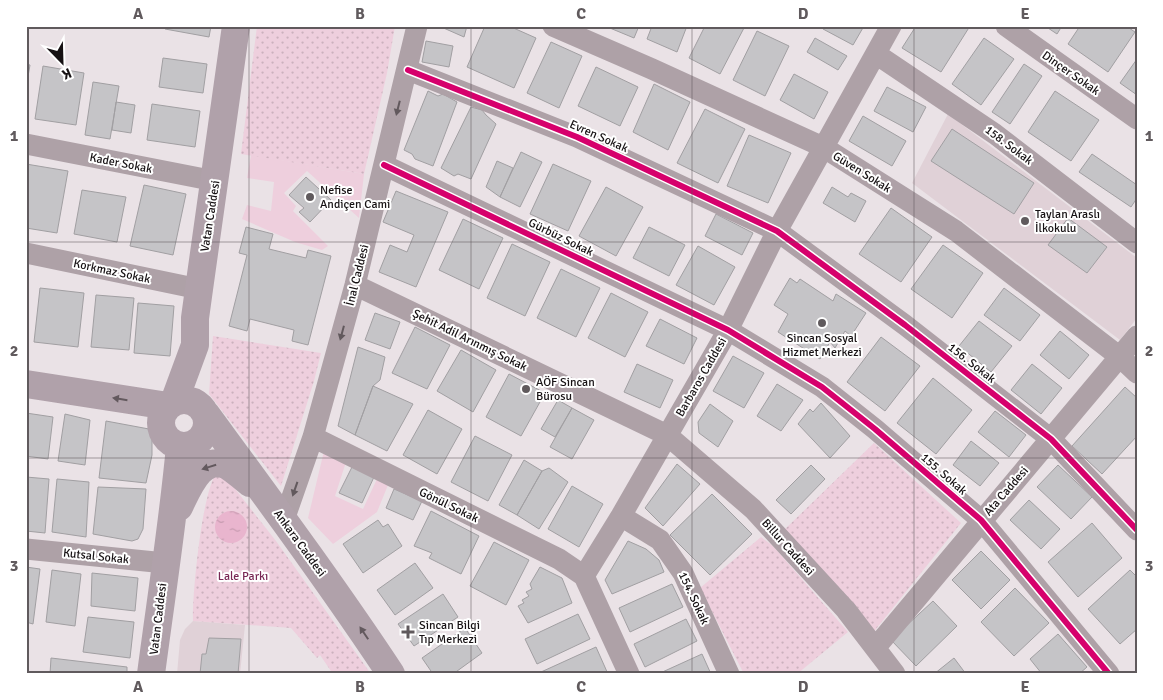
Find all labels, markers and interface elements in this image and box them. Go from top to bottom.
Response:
text: A [133,4,144,24]
text: B [355,4,365,24]
text: C [576,4,586,24]
text: D [798,4,809,24]
text: E [1020,4,1030,24]
north arrow [38,38,88,88]
street label: Dinçer Sokak [1039,48,1103,99]
text: K [59,64,74,83]
one-way arrow [394,100,402,115]
street label: Evren Sokak [567,117,630,156]
street label: 158. Sokak [982,122,1036,168]
text: 1 [10,126,19,146]
text: 1 [1145,126,1154,146]
street label: Güven Sokak [830,149,894,196]
street label: Kader Sokak [88,150,154,177]
street label: Vatan Caddesi [197,179,224,253]
place label: Nefise Andiçen Cami [320,183,390,212]
marker: Nefise Andiçen Cami [304,191,316,203]
place label: Taylan Araslı İlkokulu [1035,207,1100,236]
street label: Gürbüz Sokak [526,215,596,260]
marker: Taylan Araslı İlkokulu [1019,215,1031,227]
street label: İnal Caddesi [343,243,372,307]
street label: Korkmaz Sokak [72,256,152,287]
street label: Şehit Adil Arınmış Sokak [410,306,530,375]
marker: Sincan Sosyal Hizmet Merkezi [816,317,828,329]
one-way arrow [337,326,345,341]
place label: Sincan Sosyal Hizmet Merkezi [782,331,862,360]
street label: Barbaros Caddesi [673,335,730,420]
street label: 156. Sokak [945,340,998,387]
text: 2 [10,341,18,361]
text: 2 [1145,341,1153,361]
place label: AÖF Sincan Bürosu [536,375,595,404]
marker: AÖF Sincan Bürosu [520,383,532,395]
one-way arrow [112,394,128,402]
street label: 155. Sokak [918,450,970,498]
one-way arrow [201,464,216,472]
street label: Ata Caddesi [981,464,1032,519]
one-way arrow [291,482,299,497]
street label: Gönül Sokak [417,485,481,526]
street label: Ankara Caddesi [270,507,329,580]
street label: Billur Caddesi [758,516,817,579]
street label: Kutsal Sokak [62,546,130,567]
text: 3 [10,556,18,576]
text: 3 [1145,556,1153,576]
park label: Lale Parkı [218,569,268,584]
street label: 154. Sokak [675,570,712,627]
street label: Vatan Caddesi [147,582,170,656]
place label: Sincan Bilgi Tıp Merkezi [419,618,480,647]
marker: Sincan Bilgi Tıp Merkezi [401,625,415,639]
one-way arrow [359,627,369,640]
text: A [133,677,144,697]
text: B [355,677,365,697]
text: C [576,677,586,697]
text: D [798,677,809,697]
text: E [1020,677,1030,697]

